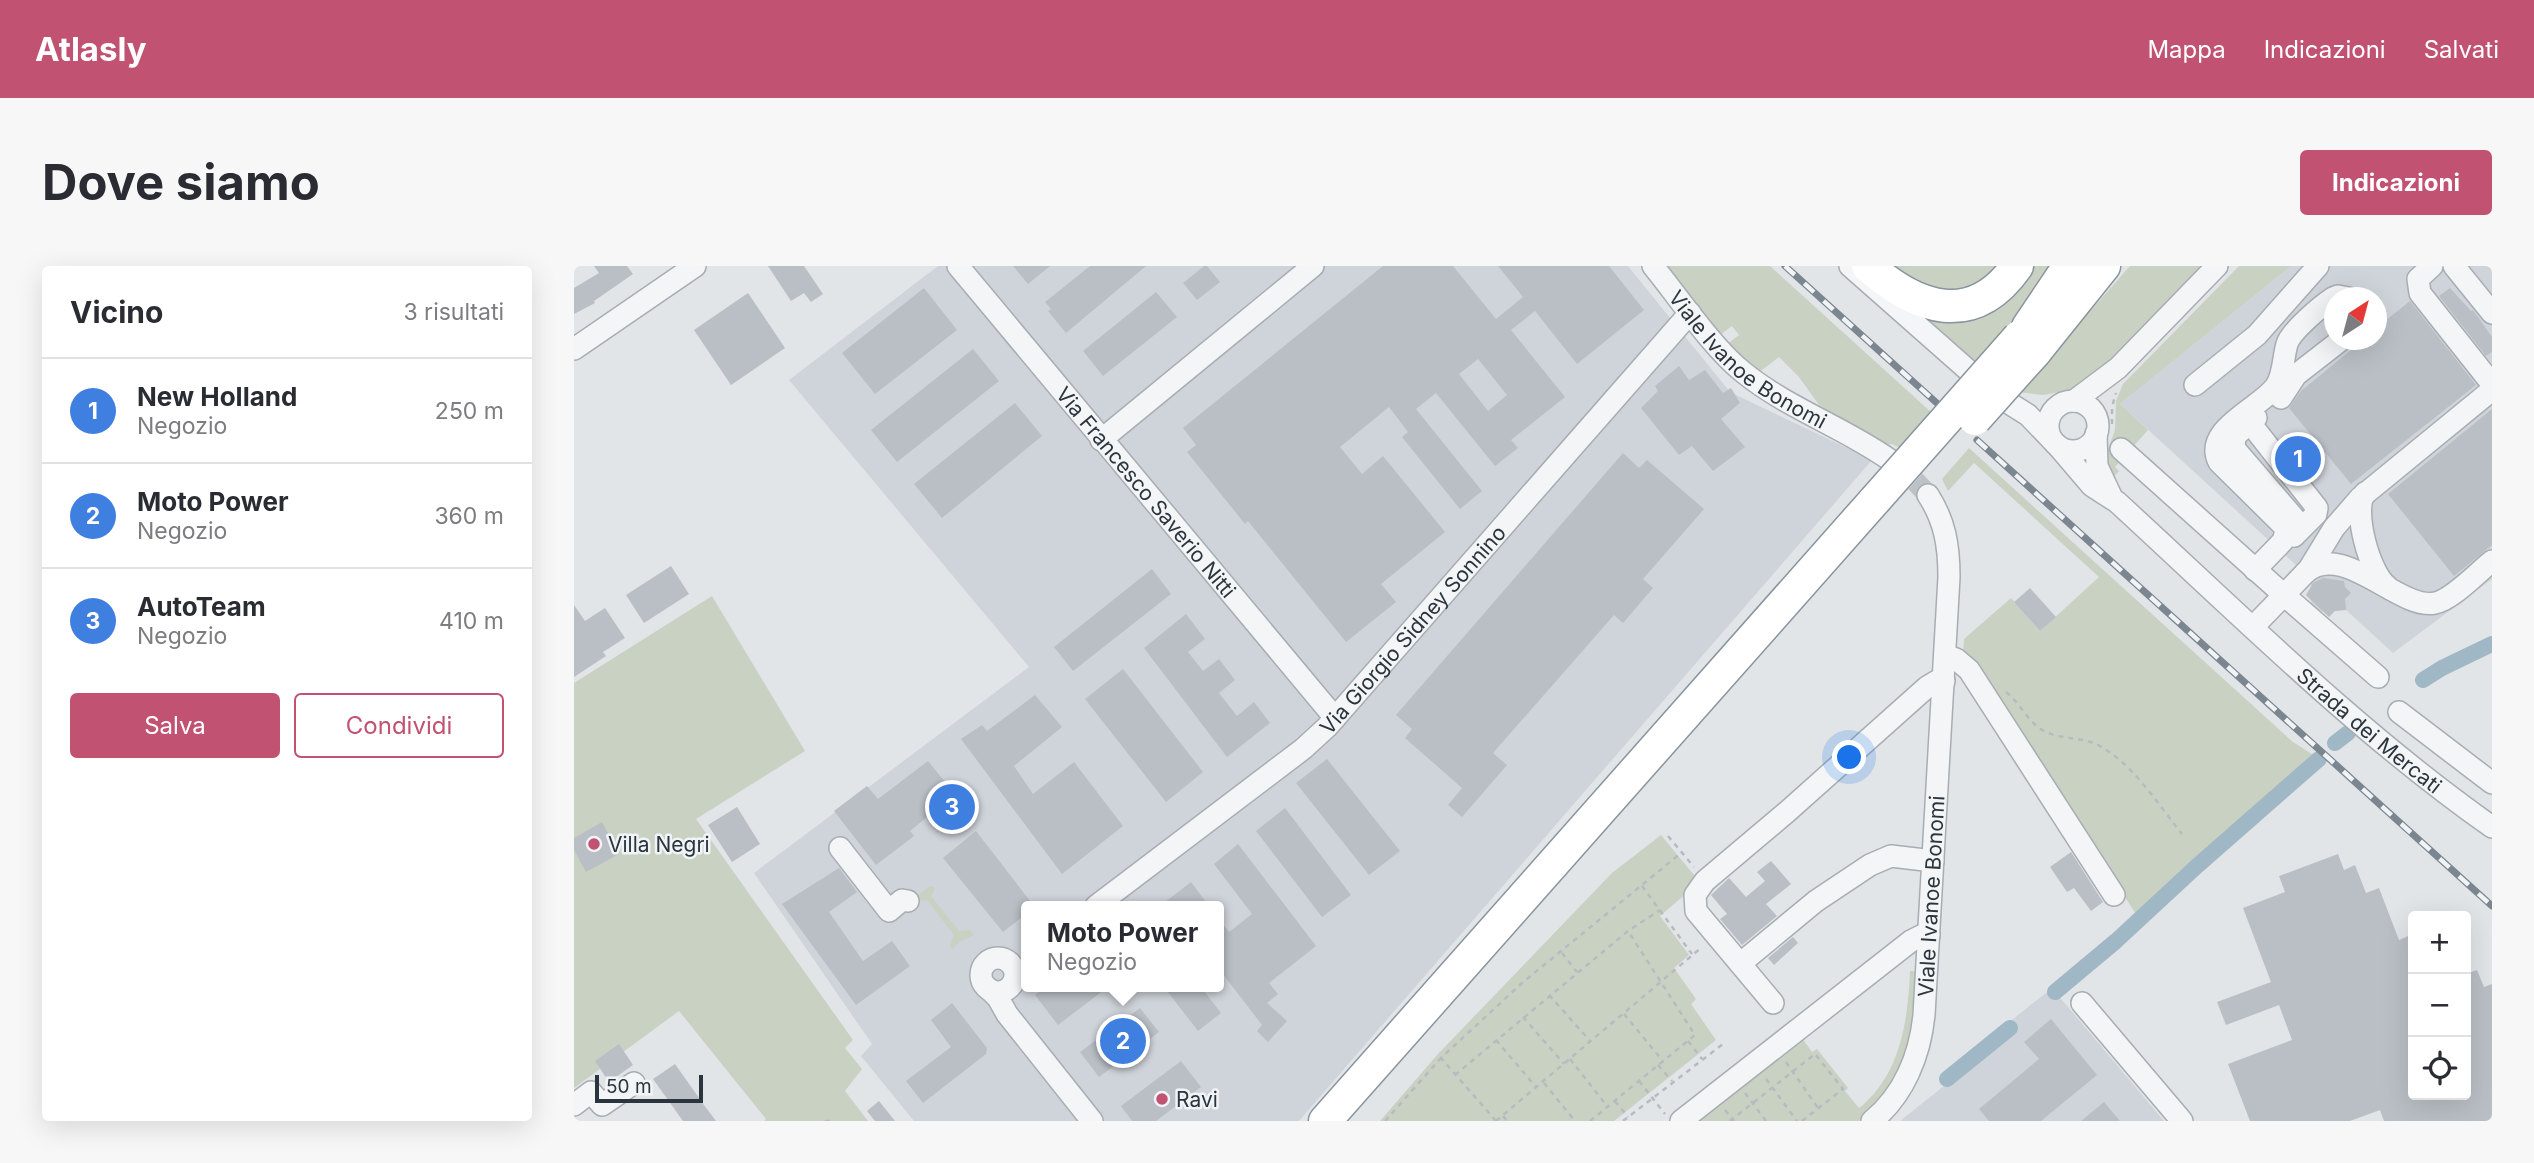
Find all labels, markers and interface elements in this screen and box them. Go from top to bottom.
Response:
text: Atlasly [35,29,147,69]
text: Mappa [2147,35,2226,64]
text: Indicazioni [2264,35,2386,64]
text: Salvati [2424,35,2499,64]
button: Indicazioni [2300,150,2492,215]
text: Dove siamo [42,153,320,212]
street label: Viale Ivanoe Bonomi [1664,285,1831,433]
north arrow [2324,287,2387,350]
text: Vicino [70,294,163,330]
text: 3 risultati [403,298,504,326]
text: New Holland [137,381,297,412]
street label: Via Francesco Saverio Nitti [1051,381,1241,602]
text: 1 [88,397,98,425]
text: 250 m [435,397,504,425]
text: Negozio [137,412,227,440]
pin: 1 [2275,433,2321,485]
text: Moto Power [137,486,289,517]
text: 2 [86,502,100,530]
text: 360 m [434,502,504,530]
text: Negozio [137,517,227,545]
street label: Via Giorgio Sidney Sonnino [1314,520,1511,739]
text: AutoTeam [137,591,266,622]
text: 3 [86,607,100,635]
text: 410 m [439,607,504,635]
text: Negozio [137,622,227,650]
street label: Strada dei Mercati [2292,662,2447,798]
button: Salva [70,693,280,758]
button: Condividi [294,693,504,758]
your location [1832,740,1866,774]
pin: 3 [929,781,975,833]
street label: Viale Ivanoe Bonomi [1913,795,1949,998]
place label: Villa Negri [608,832,710,857]
marker: Villa Negri [586,836,602,852]
popup [1021,901,1224,992]
map controls [2408,911,2471,1100]
button: + [2408,911,2471,974]
text: Moto Power [1047,917,1198,948]
text: Negozio [1047,948,1137,976]
button: − [2408,974,2471,1037]
pin: 2 [1100,1015,1146,1067]
button: locate [2408,1037,2471,1100]
scale bar [595,1072,704,1104]
text: 50 m [606,1075,652,1098]
place label: Ravi [1176,1087,1218,1112]
marker: Ravi [1154,1091,1170,1107]

